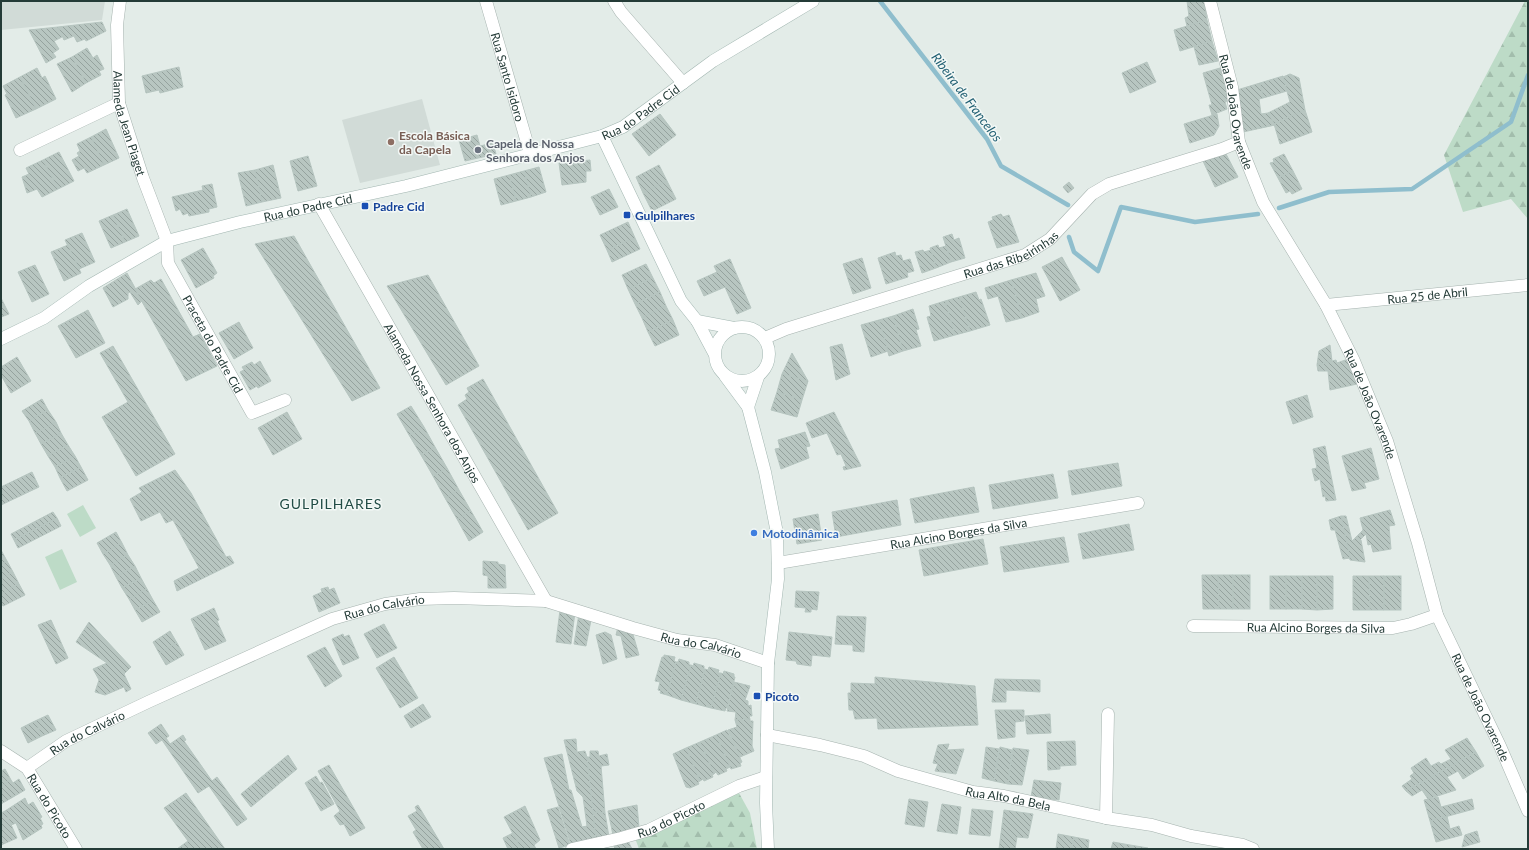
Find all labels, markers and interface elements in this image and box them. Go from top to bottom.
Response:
street label: Rua Santo Isidoro [488,31,528,123]
water label: Ribeira de Francelos [928,49,1006,145]
street label: Rua de João Ovarende [1216,52,1257,172]
street label: Alameda Jean Piaget [111,70,150,178]
street label: Rua do Padre Cid [599,81,682,143]
place label: Escola Básica da Capela [399,128,470,157]
place label: Capela de Nossa Senhora dos Anjos [486,136,585,165]
marker: Escola Básica da Capela [386,137,396,147]
marker: Capela de Nossa Senhora dos Anjos [473,145,483,155]
street label: Rua do Padre Cid [262,190,354,224]
place label: Padre Cid [373,199,425,214]
marker: Padre Cid [360,201,370,211]
place label: Gulpilhares [635,208,695,223]
marker: Gulpilhares [622,210,632,220]
street label: Rua das Ribeirinhas [962,228,1061,281]
street label: Rua 25 de Abril [1387,284,1468,306]
street label: Praceta do Padre Cid [180,292,247,396]
street label: Alameda Nossa Senhora dos Anjos [381,320,484,485]
street label: Rua de João Ovarende [1341,346,1400,461]
district label: GULPILHARES [280,495,382,512]
street label: Rua Alcino Borges da Silva [889,514,1028,552]
place label: Motodinâmica [762,526,839,541]
marker: Motodinâmica [749,528,759,538]
street label: Rua do Calvário [342,591,425,623]
street label: Rua Alcino Borges da Silva [1247,619,1385,635]
street label: Rua do Calvário [659,628,744,661]
street label: Rua de João Ovarende [1449,651,1513,764]
place label: Picoto [765,689,799,704]
marker: Picoto [752,691,762,701]
street label: Rua do Calvário [46,707,127,758]
street label: Rua do Picoto [24,770,75,841]
street label: Rua Alto da Bela [964,783,1052,813]
street label: Rua do Picoto [635,796,707,840]

